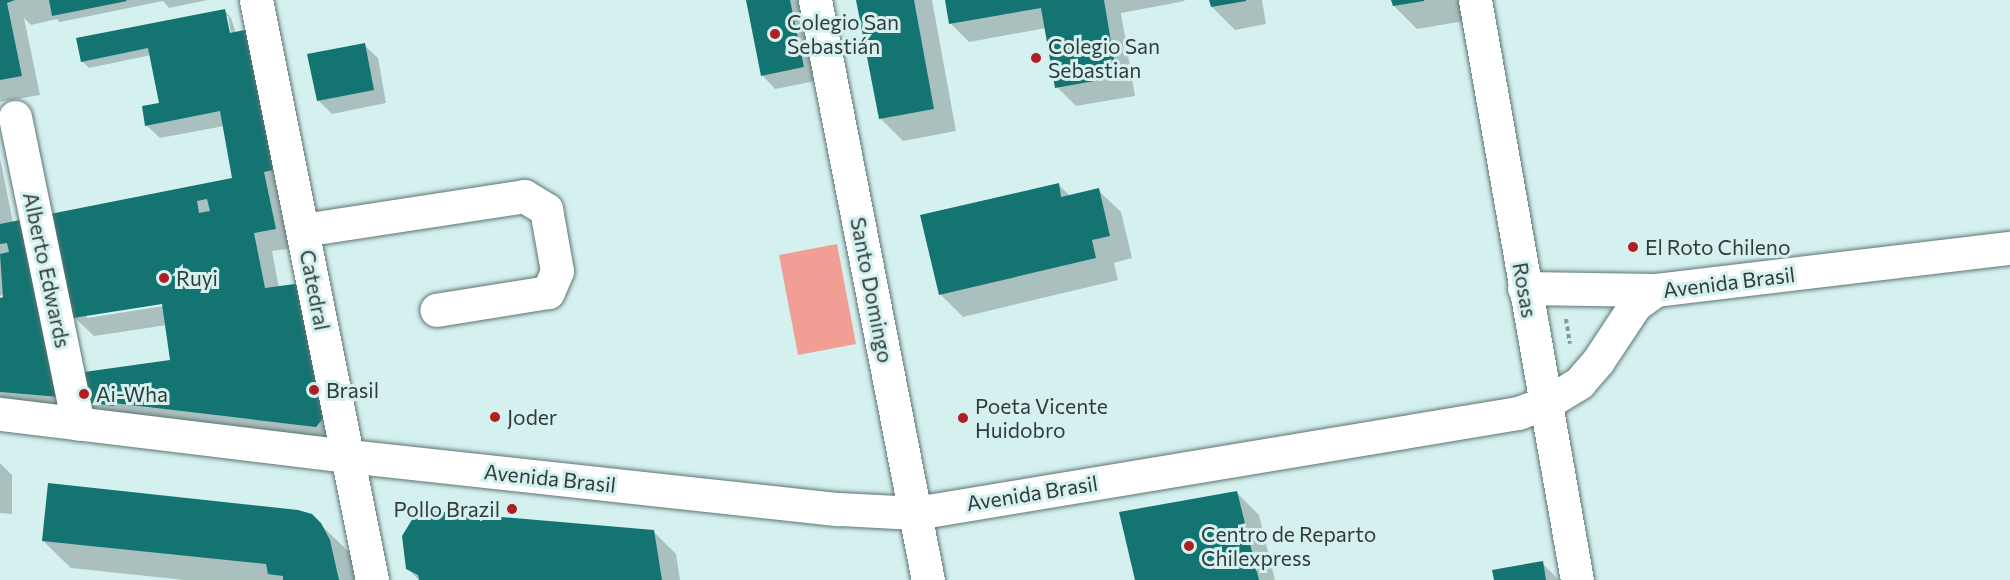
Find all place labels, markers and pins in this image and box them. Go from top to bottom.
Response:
place label: Colegio San Sebastián [787,9,899,59]
marker: Colegio San Sebastián [768,27,782,41]
place label: Colegio San Sebastian [1048,33,1160,83]
marker: Colegio San Sebastian [1029,51,1043,65]
place label: El Roto Chileno [1645,234,1790,260]
marker: El Roto Chileno [1626,240,1640,254]
place label: Ruyi [176,265,218,291]
marker: Ruyi [157,271,171,285]
place label: Brasil [326,377,379,403]
place label: Ai-Wha [96,381,168,407]
marker: Brasil [307,383,321,397]
marker: Ai-Wha [77,387,91,401]
place label: Poeta Vicente Huidobro [975,393,1108,443]
place label: Joder [507,404,557,430]
marker: Joder [488,410,502,424]
marker: Poeta Vicente Huidobro [956,411,970,425]
place label: Pollo Brazil [394,496,500,522]
marker: Pollo Brazil [505,502,519,516]
place label: Centro de Reparto Chilexpress [1201,521,1376,571]
marker: Centro de Reparto Chilexpress [1182,539,1196,553]

